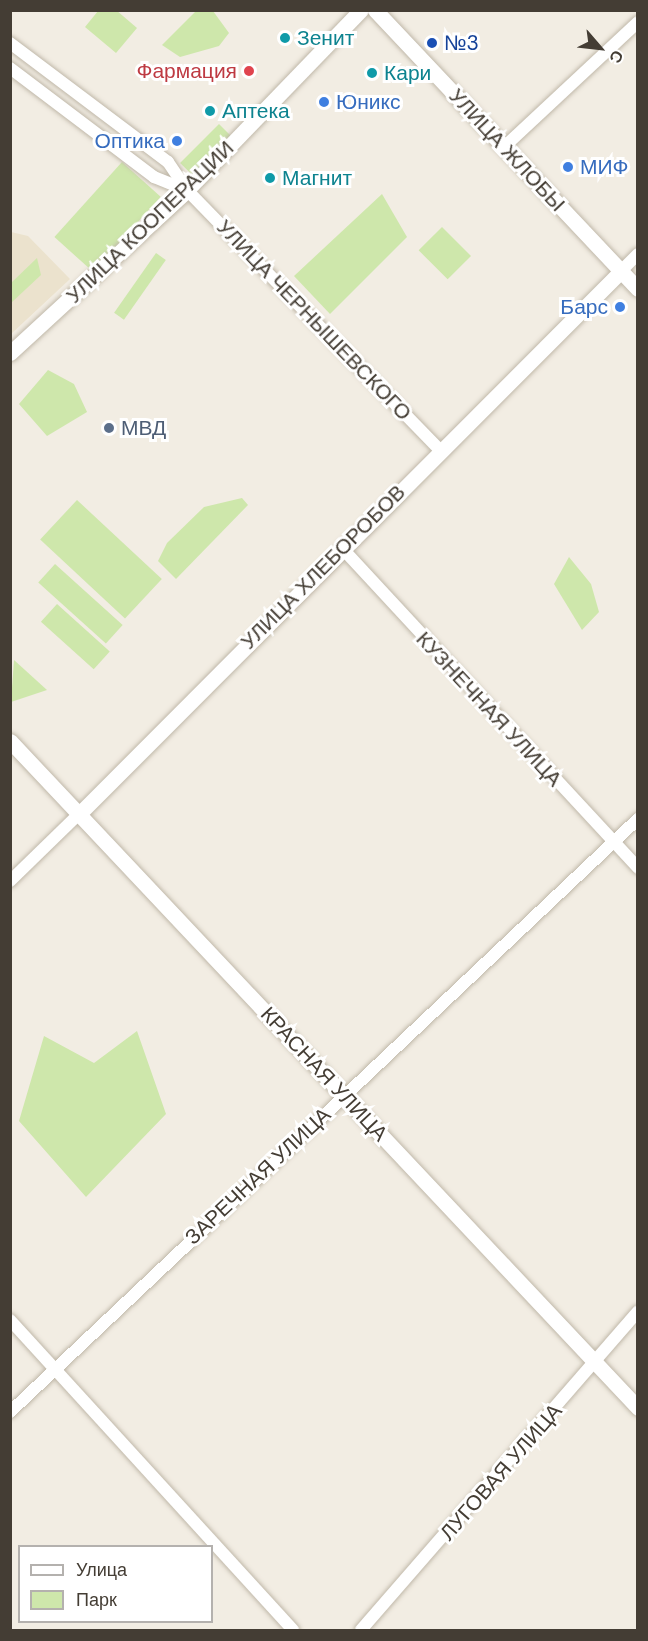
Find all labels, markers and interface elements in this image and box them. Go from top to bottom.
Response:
north arrow [570,18,630,78]
place label: Зенит [297,25,354,51]
place label: №3 [444,30,479,56]
marker: Зенит [278,31,292,45]
marker: №3 [425,36,439,50]
text: С [604,47,628,67]
place label: Фармация [136,58,237,84]
place label: Кари [384,60,431,86]
marker: Фармация [242,64,256,78]
marker: Кари [365,66,379,80]
street label: УЛИЦА ЖЛОБЫ [444,83,570,217]
place label: Юникс [336,89,400,115]
marker: Юникс [317,95,331,109]
place label: Аптека [222,98,290,124]
marker: Аптека [203,104,217,118]
place label: Оптика [95,128,165,154]
marker: Оптика [170,134,184,148]
street label: УЛИЦА КООПЕРАЦИИ [61,136,239,308]
place label: МИФ [580,154,629,180]
marker: МИФ [561,160,575,174]
place label: Магнит [282,165,352,191]
marker: Магнит [263,171,277,185]
street label: УЛИЦА ЧЕРНЫШЕВСКОГО [212,214,416,426]
place label: Барс [560,294,608,320]
marker: Барс [613,300,627,314]
place label: МВД [121,415,166,441]
marker: МВД [102,421,116,435]
street label: УЛИЦА ХЛЕБОРОБОВ [236,480,410,654]
street label: КУЗНЕЧНАЯ УЛИЦА [411,626,567,792]
street label: КРАСНАЯ УЛИЦА [255,1002,393,1146]
street label: ЗАРЕЧНАЯ УЛИЦА [180,1102,336,1250]
street label: ЛУГОВАЯ УЛИЦА [435,1399,567,1545]
legend [18,1545,213,1623]
text: Улица [76,1558,127,1582]
text: Парк [76,1588,117,1612]

